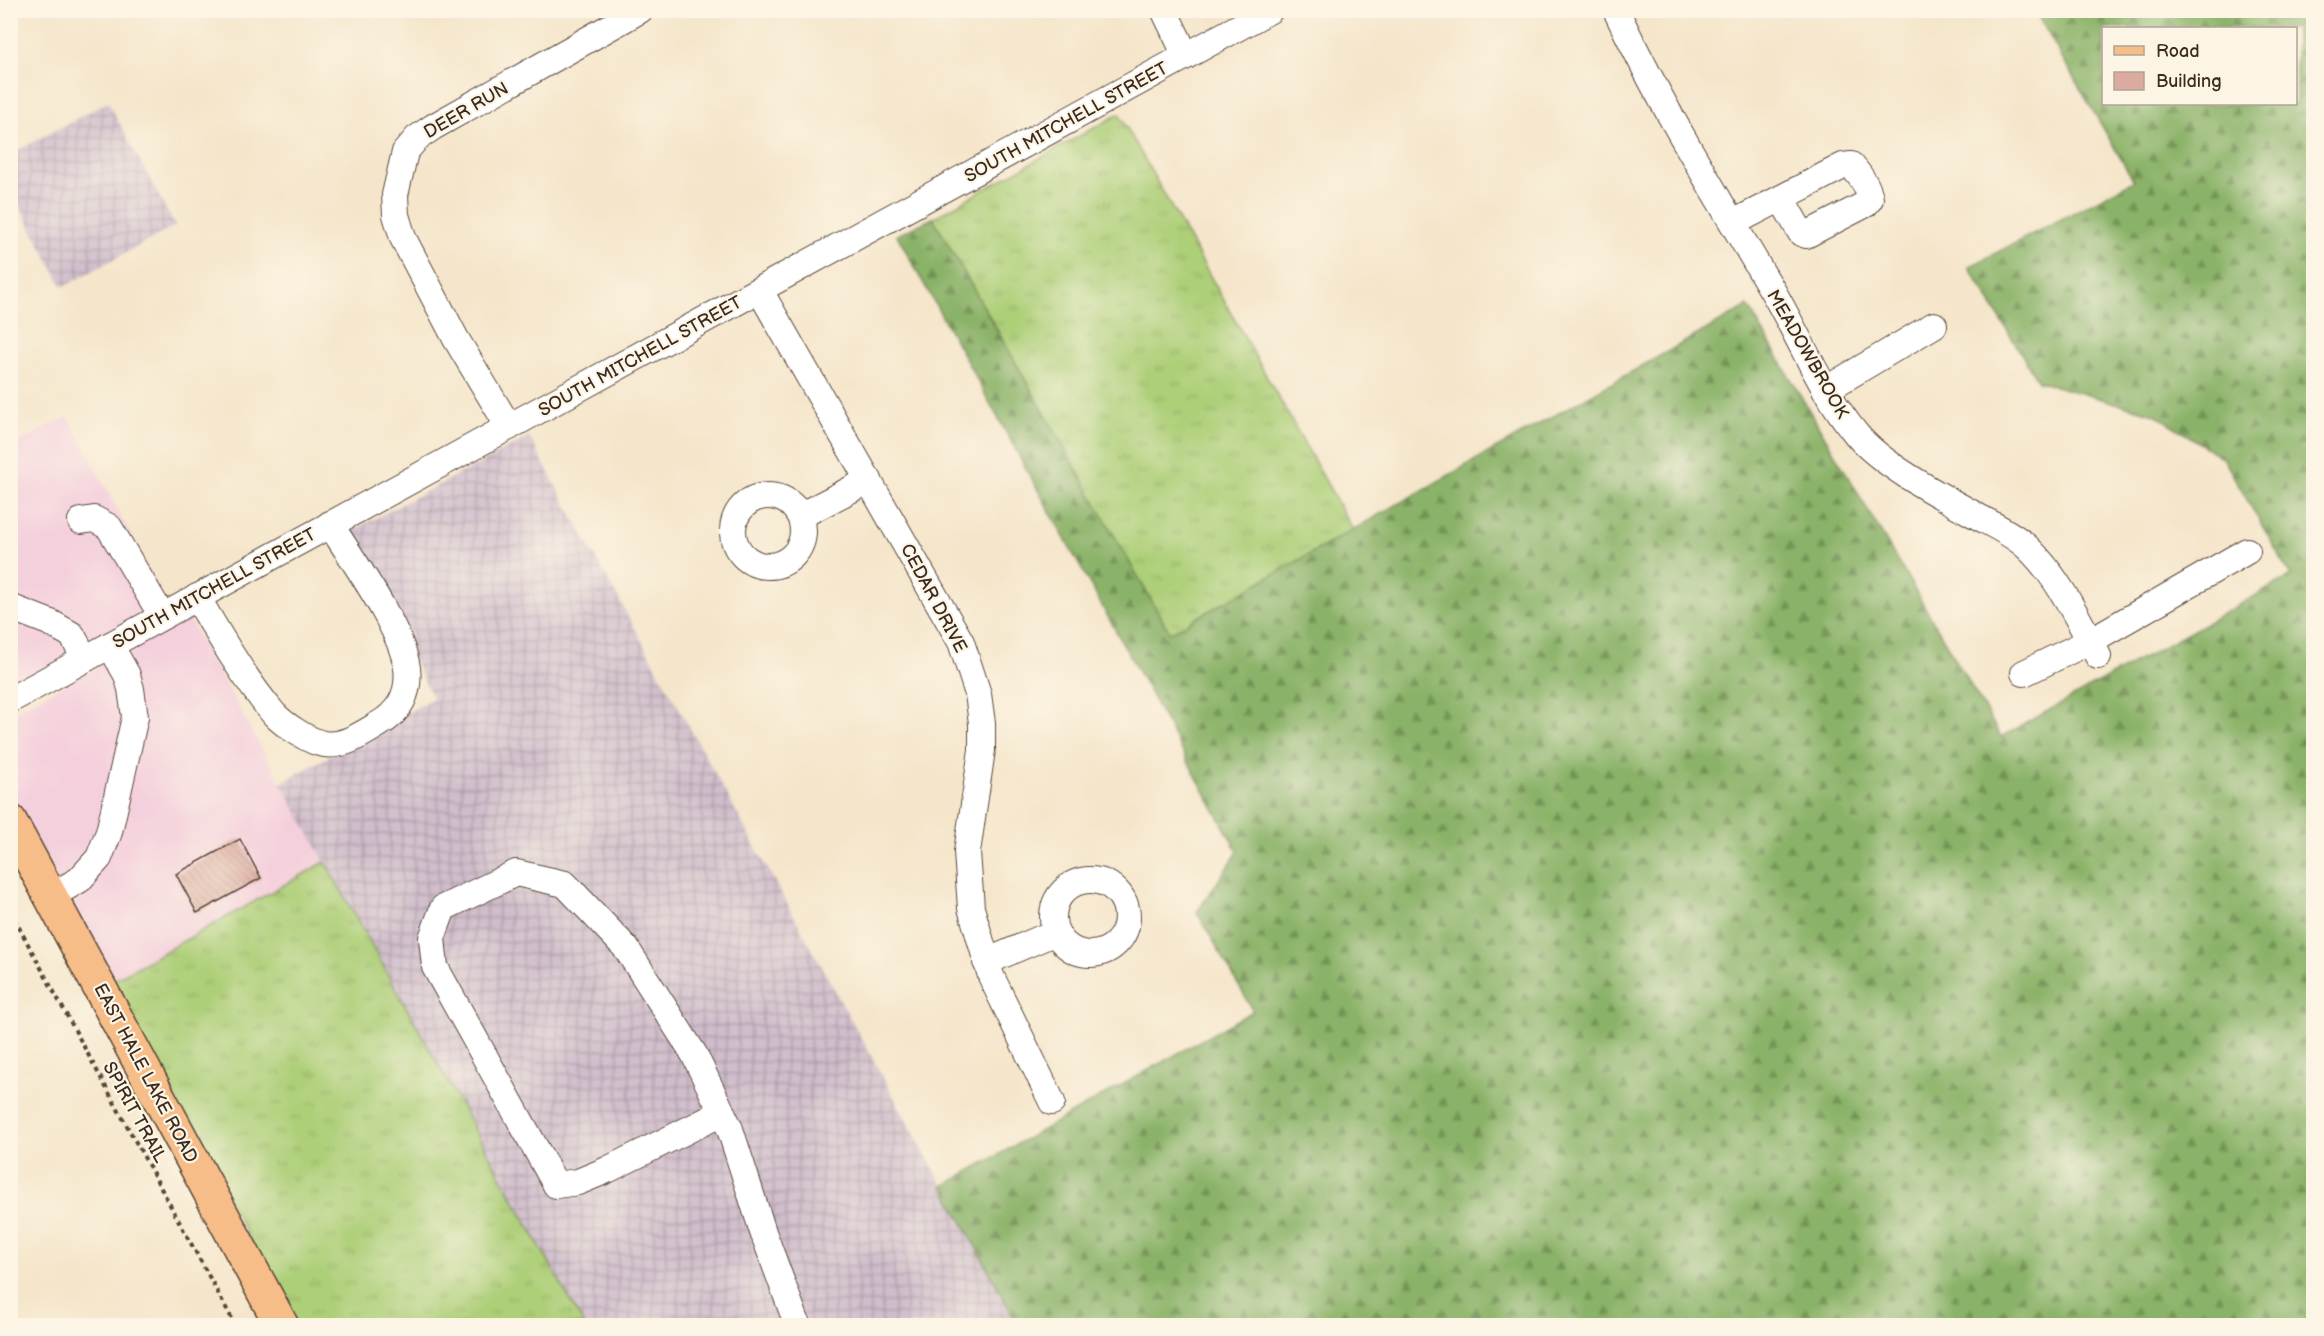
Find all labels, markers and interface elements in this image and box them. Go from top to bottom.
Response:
legend [2102,27,2297,105]
text: Road [2156,41,2200,62]
street label: SOUTH MITCHELL STREET [961,58,1172,187]
text: Building [2156,71,2222,92]
street label: DEER RUN [420,78,512,143]
street label: MEADOWBROOK [1762,286,1853,423]
street label: SOUTH MITCHELL STREET [535,292,746,421]
street label: SOUTH MITCHELL STREET [109,524,320,653]
street label: CEDAR DRIVE [896,540,971,656]
street label: EAST HALE LAKE ROAD [89,980,202,1167]
street label: SPIRIT TRAIL [98,1058,171,1167]

